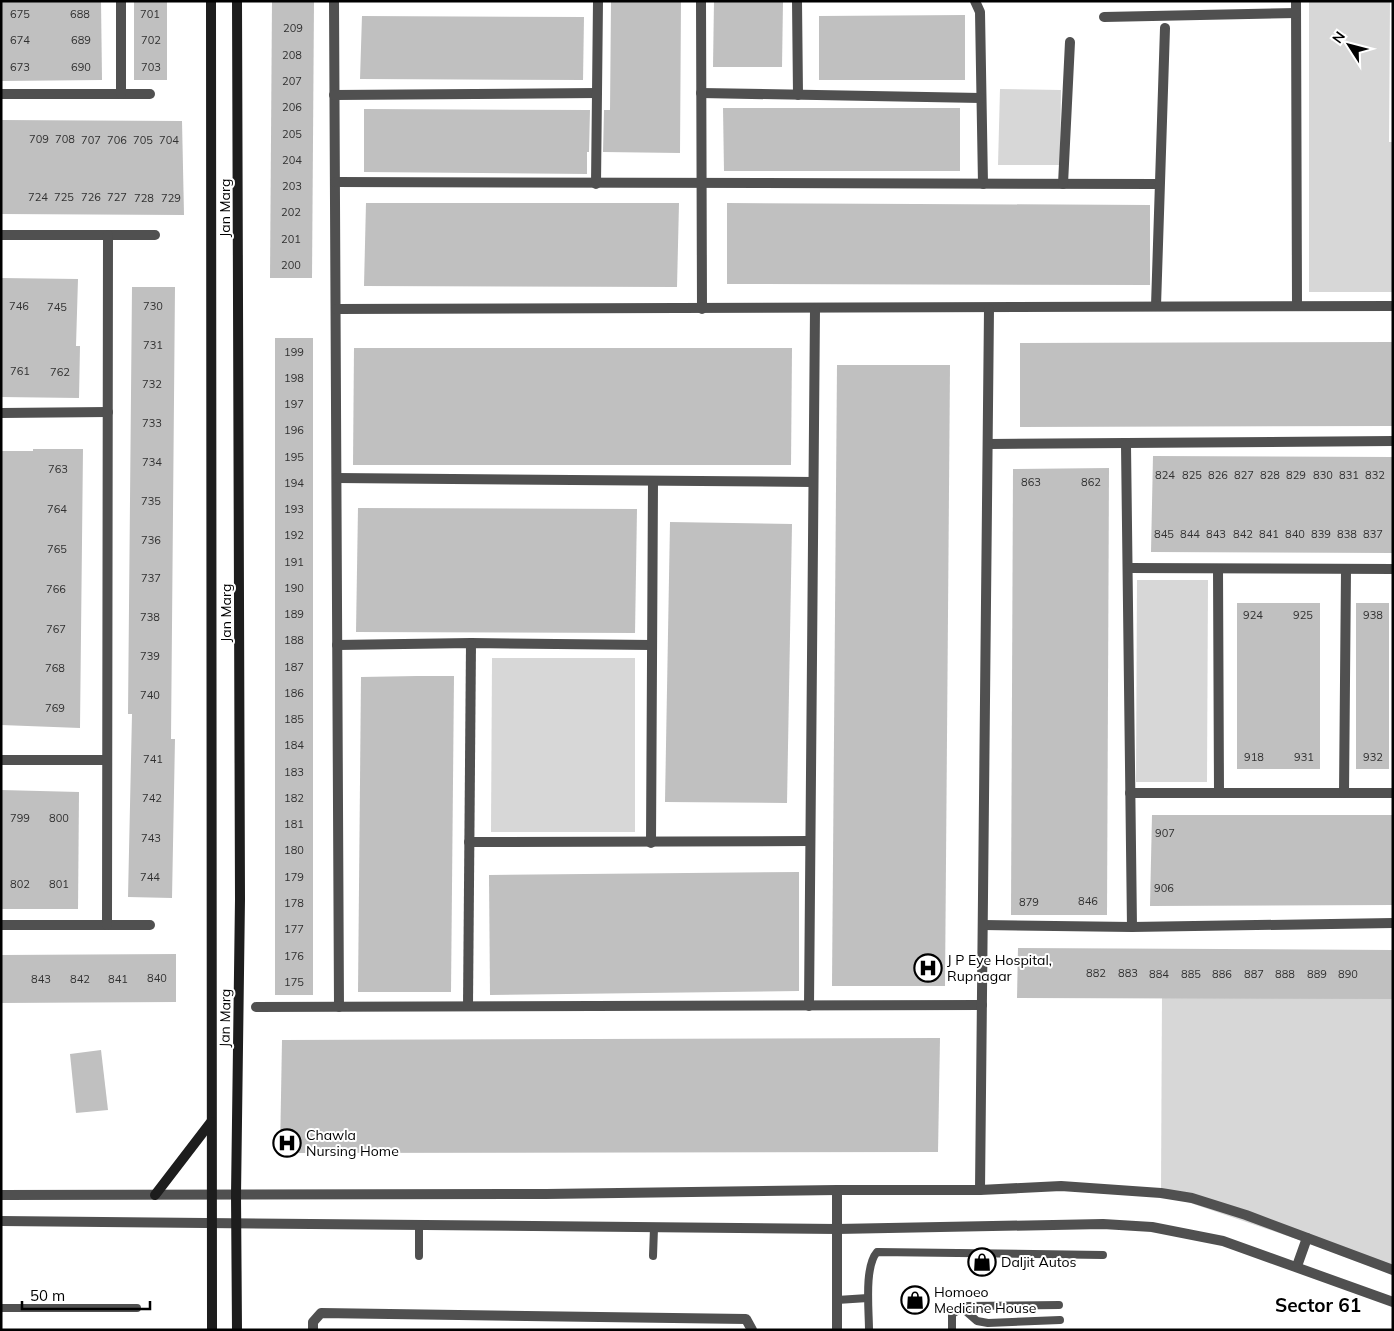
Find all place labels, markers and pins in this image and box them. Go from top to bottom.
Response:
place label: J P Eye Hospital, Rupnagar [947,951,1052,985]
hospital icon: J P Eye Hospital, Rupnagar [913,953,943,983]
place label: Chawla Nursing Home [306,1126,399,1160]
hospital icon: Chawla Nursing Home [272,1128,302,1158]
shop icon: Daljit Autos [967,1247,997,1277]
place label: Daljit Autos [1001,1253,1077,1271]
place label: Homoeo Medicine House [934,1283,1036,1317]
shop icon: Homoeo Medicine House [900,1285,930,1315]

